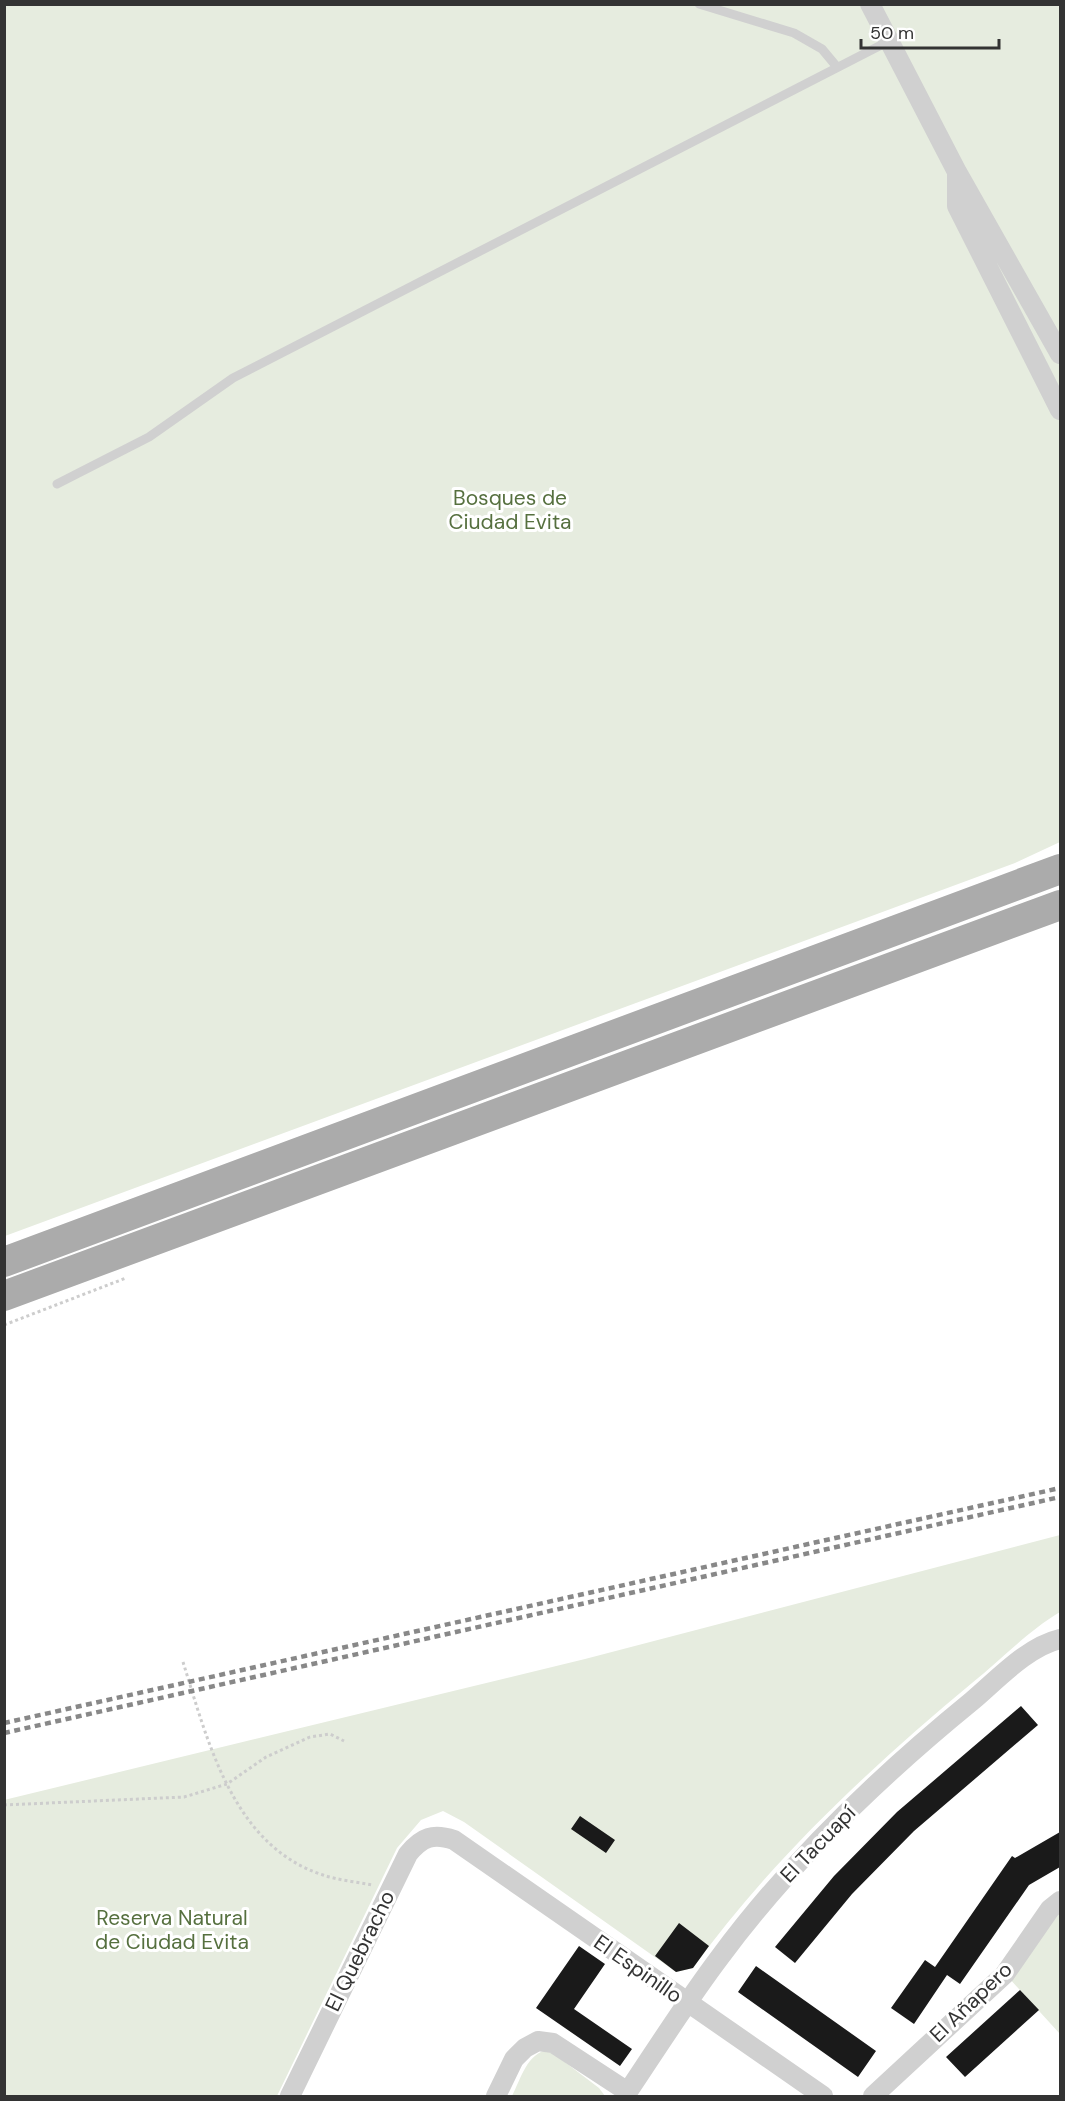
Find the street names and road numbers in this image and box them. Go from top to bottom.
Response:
street label: El Tacuapí [774,1799,862,1889]
street label: El Quebracho [319,1886,401,2016]
street label: El Espinillo [588,1928,688,2010]
street label: El Añapero [924,1956,1018,2048]

